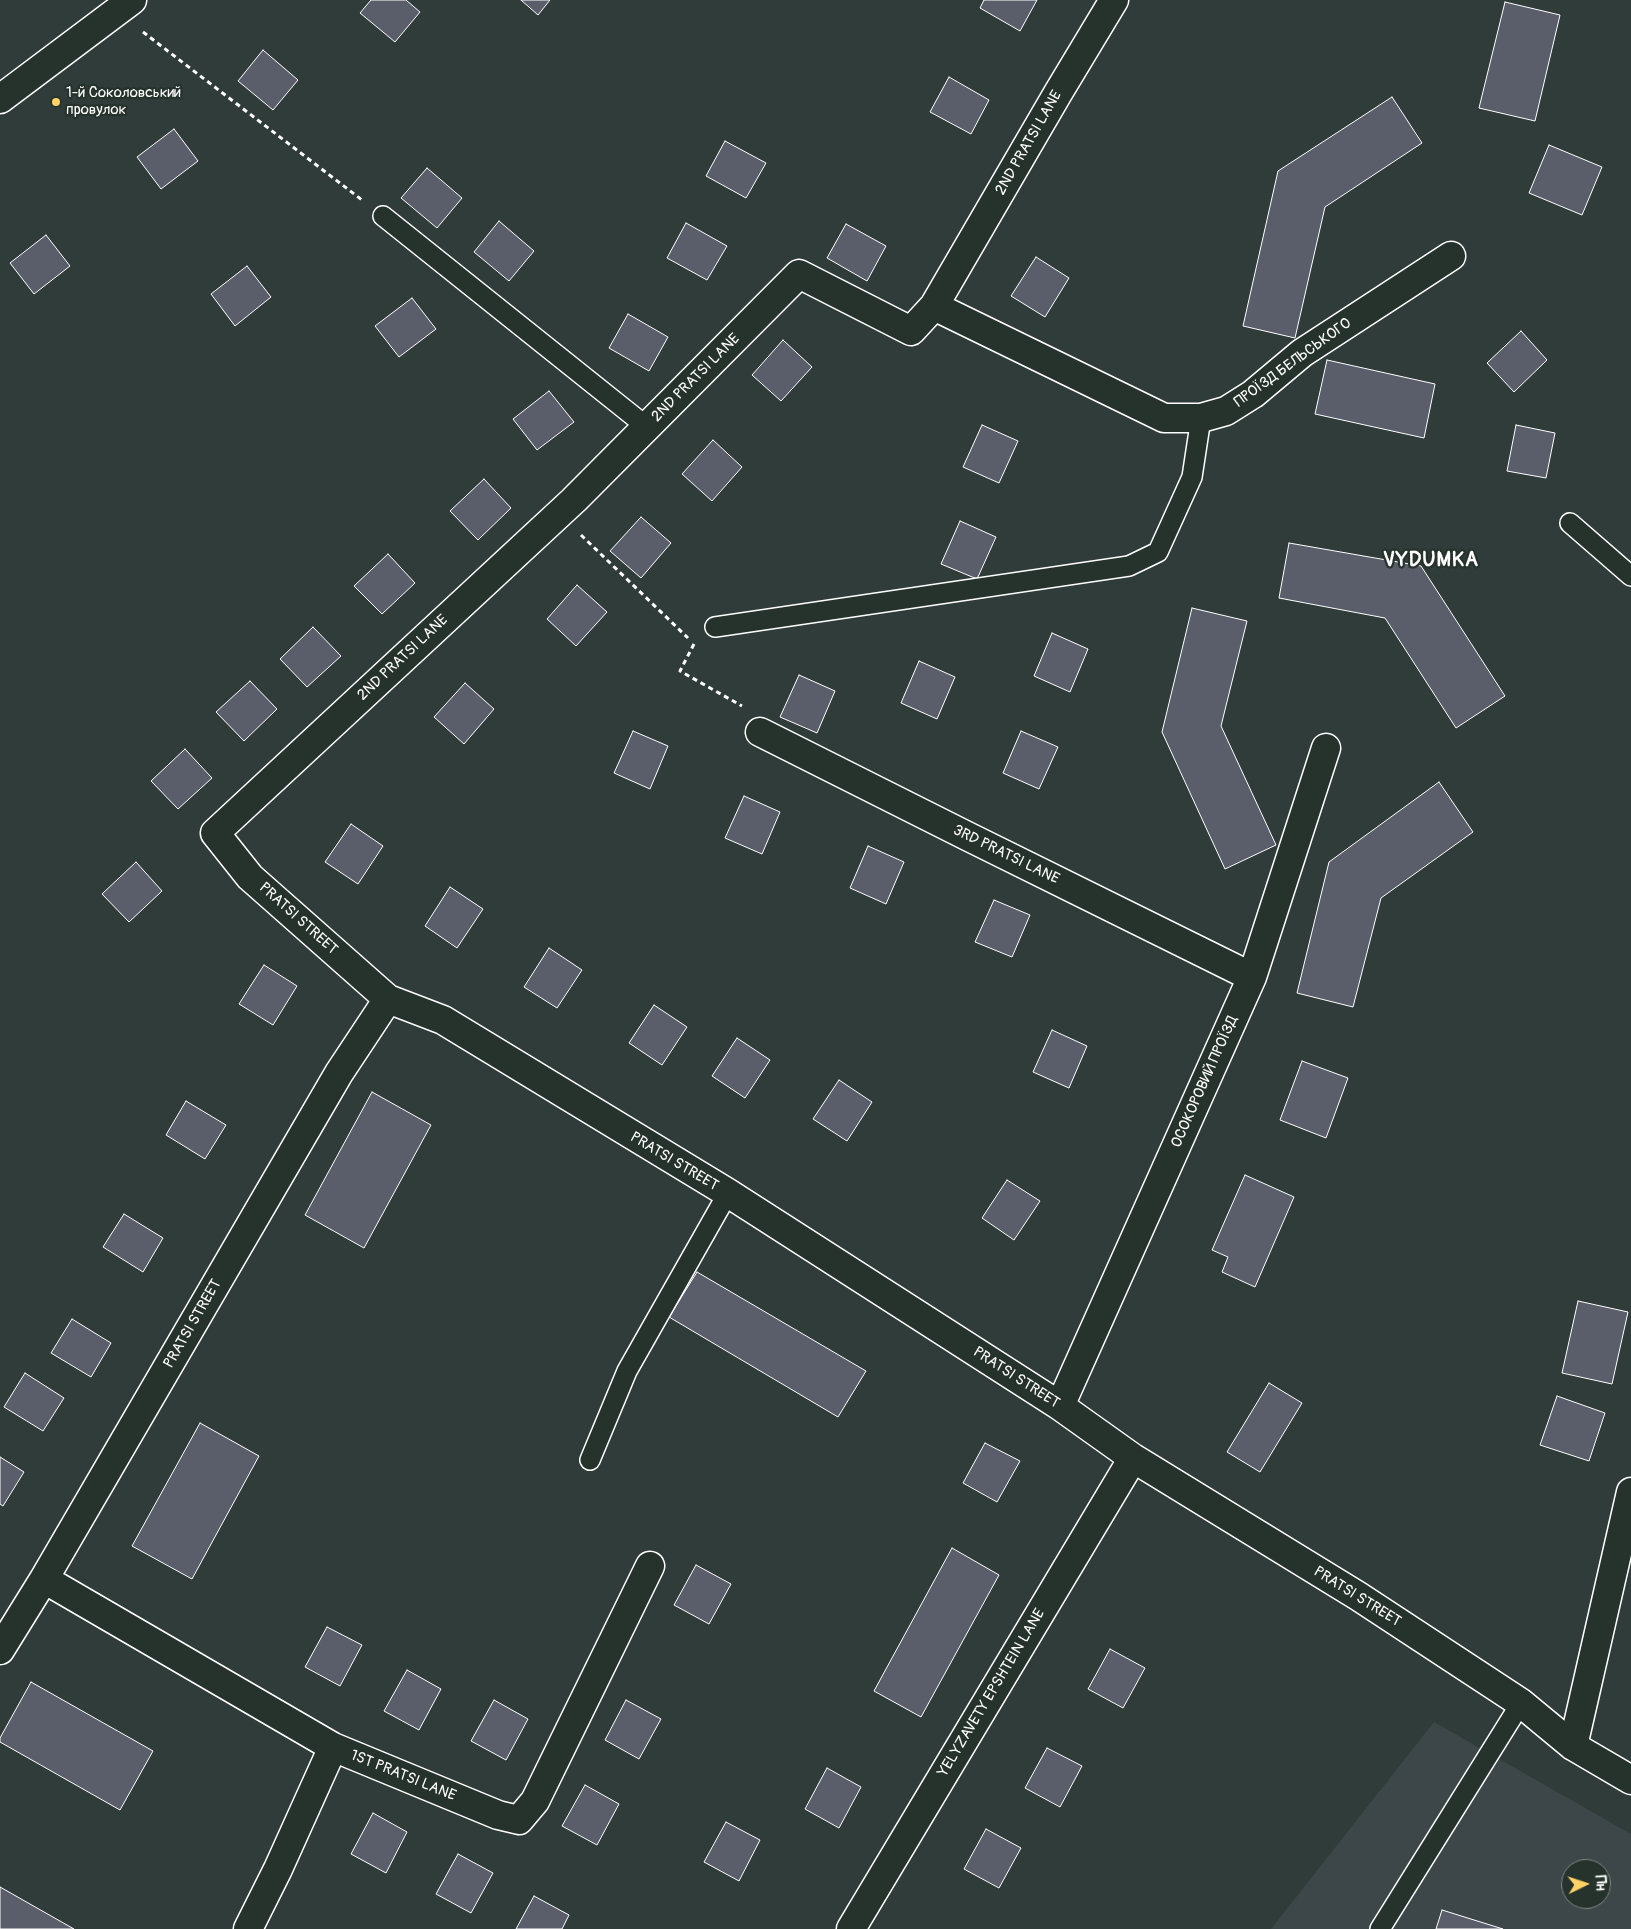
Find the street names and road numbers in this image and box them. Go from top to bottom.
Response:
street label: 2ND PRATSI LANE [992,88,1066,198]
street label: ПРОЇЗД БЕЛЬСЬКОГО [1231,314,1355,412]
street label: 2ND PRATSI LANE [648,330,744,426]
street label: 2ND PRATSI LANE [354,611,452,705]
street label: 3RD PRATSI LANE [950,822,1062,888]
street label: PRATSI STREET [255,879,341,959]
street label: ОСОКОРОВИЙ ПРОЇЗД [1168,1013,1242,1151]
street label: PRATSI STREET [627,1129,721,1195]
street label: PRATSI STREET [160,1276,226,1372]
street label: PRATSI STREET [969,1343,1063,1413]
street label: PRATSI STREET [1310,1563,1404,1631]
street label: YELYZAVETY EPSHTEIN LANE [935,1606,1049,1780]
street label: 1ST PRATSI LANE [348,1747,458,1805]

